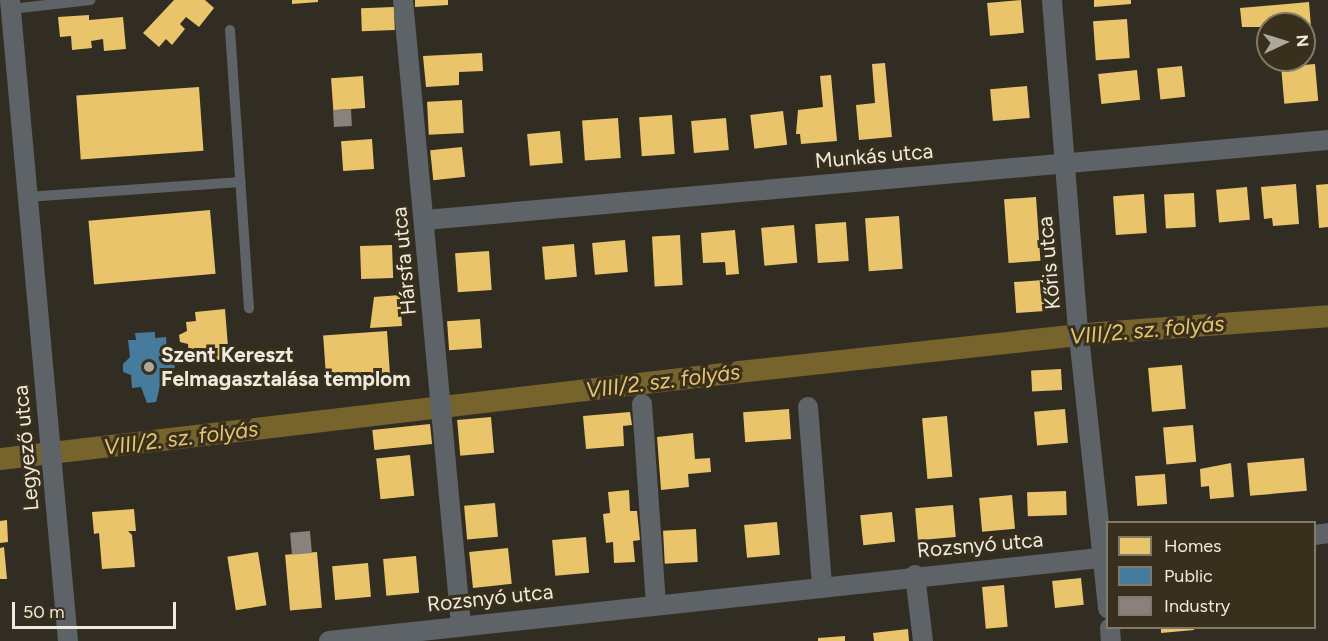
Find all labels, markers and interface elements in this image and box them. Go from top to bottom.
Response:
north arrow [1256,12,1316,72]
text: N [1293,34,1312,48]
street label: Munkás utca [814,138,934,174]
street label: Hársfa utca [387,206,421,316]
street label: Kőris utca [1032,215,1066,311]
water label: VIII/2. sz. folyás [1068,310,1226,350]
place label: Szent Kereszt Felmagasztalása templom [161,342,411,392]
water label: VIII/2. sz. folyás [584,358,742,404]
marker: Szent Kereszt Felmagasztalása templom [142,360,156,374]
street label: Legyező utca [8,384,44,512]
water label: VIII/2. sz. folyás [102,415,260,461]
legend [1106,521,1316,629]
street label: Rozsnyó utca [916,527,1044,563]
text: Homes [1164,535,1222,557]
text: Public [1164,565,1213,587]
street label: Rozsnyó utca [426,579,554,617]
scale bar [15,590,178,628]
text: Industry [1164,595,1230,617]
text: 50 m [23,601,65,623]

